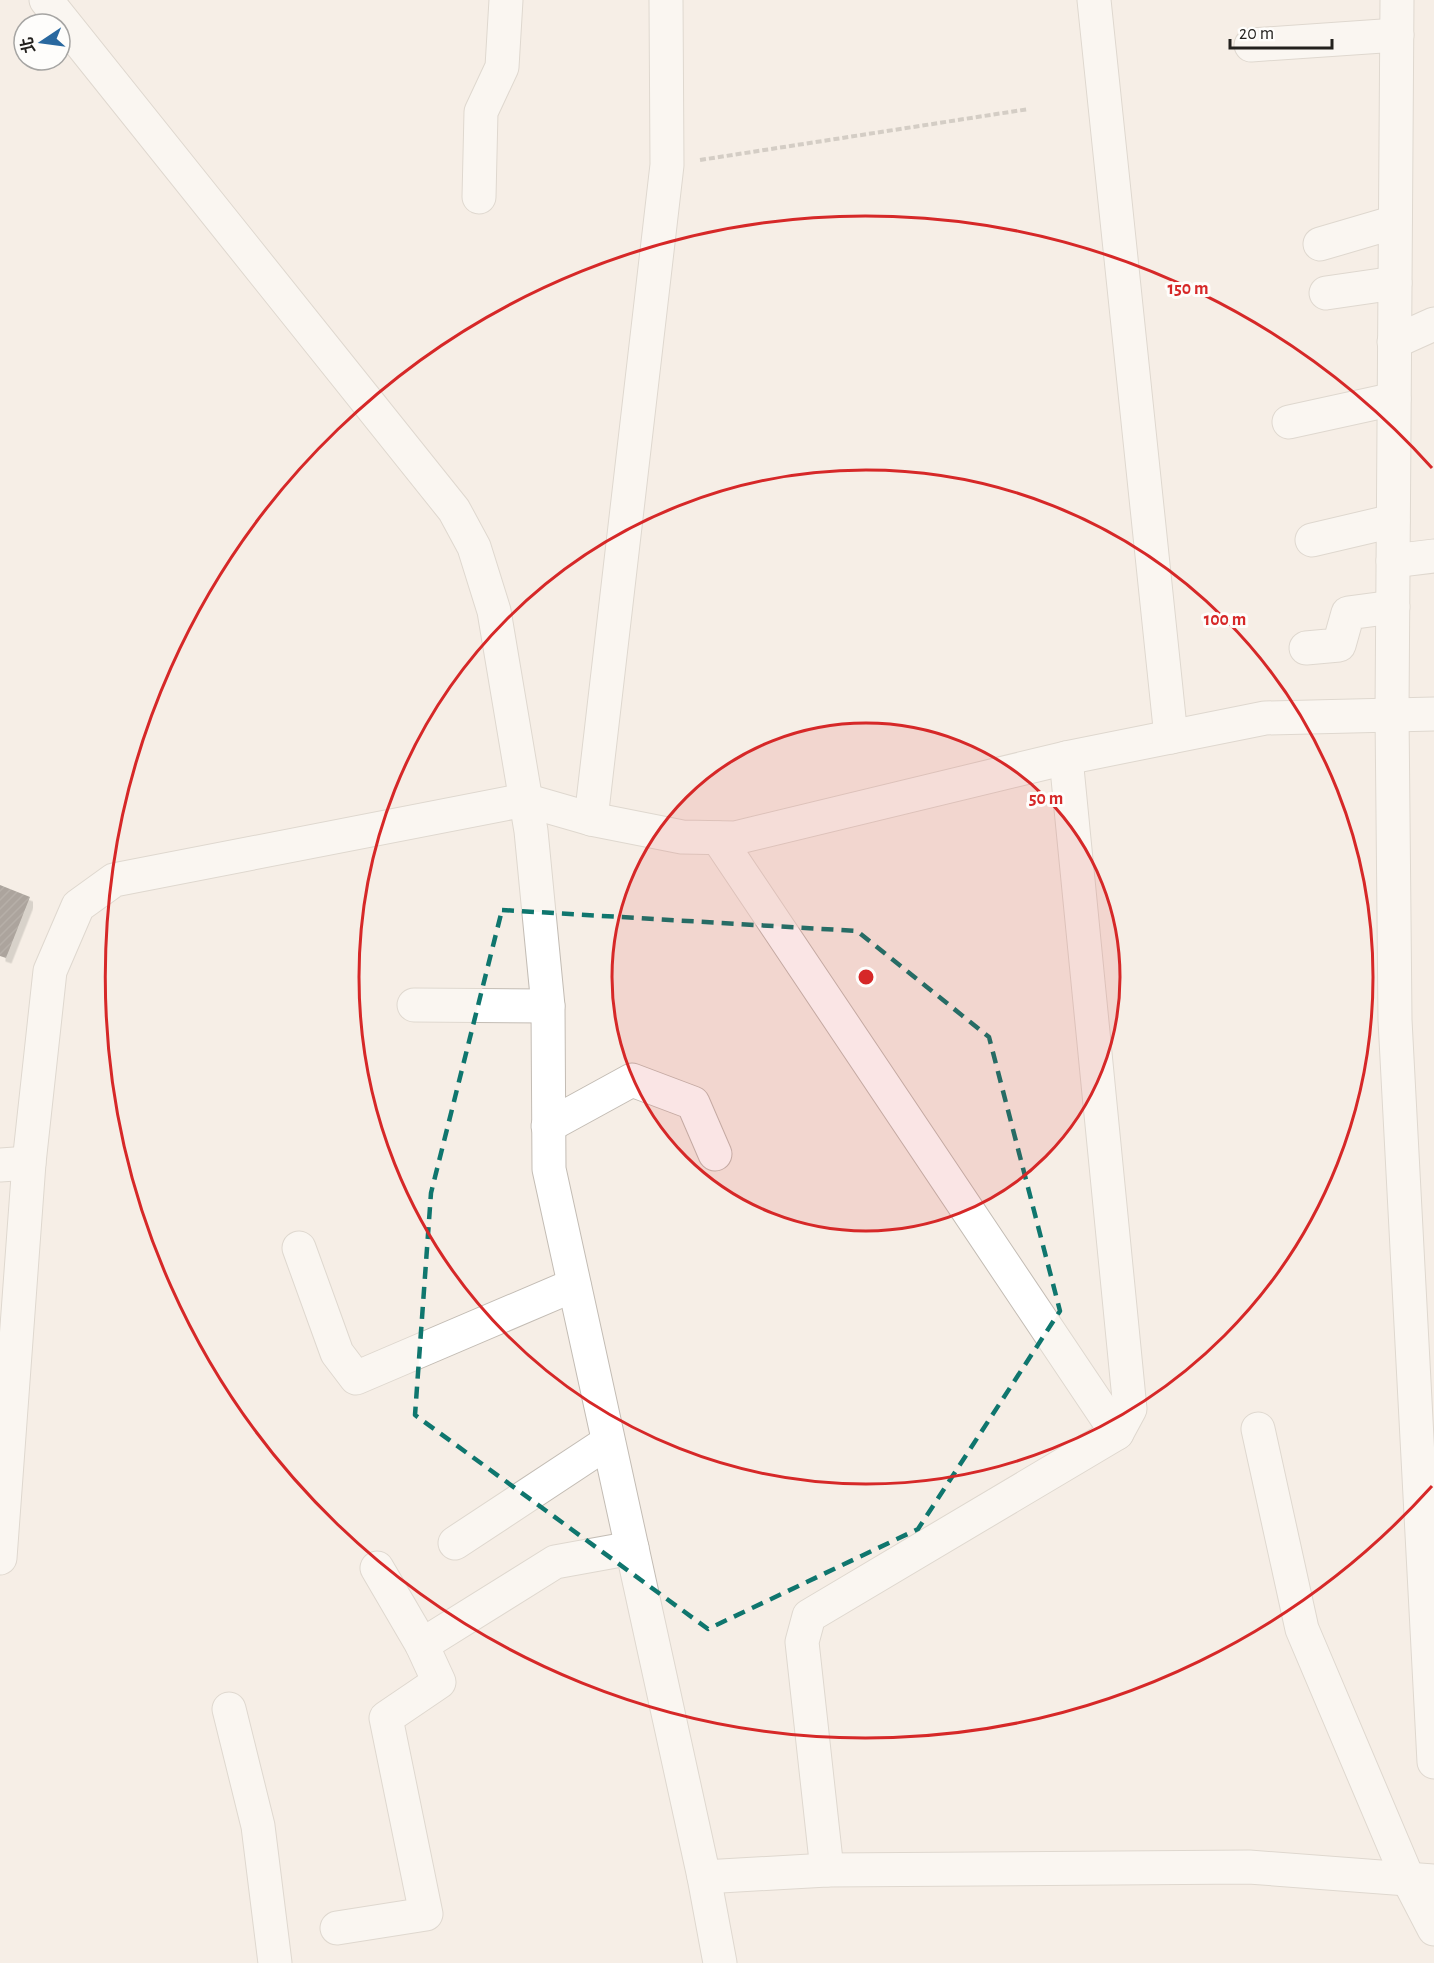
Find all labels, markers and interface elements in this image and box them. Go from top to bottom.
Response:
north arrow [12,12,72,72]
scale bar [1230,12,1332,50]
text: 20 m [1239,25,1274,43]
text: 北 [18,36,38,55]
text: 150 m [1168,280,1208,298]
text: 100 m [1204,611,1246,629]
text: 50 m [1029,790,1063,808]
centre of rings [856,967,876,987]

